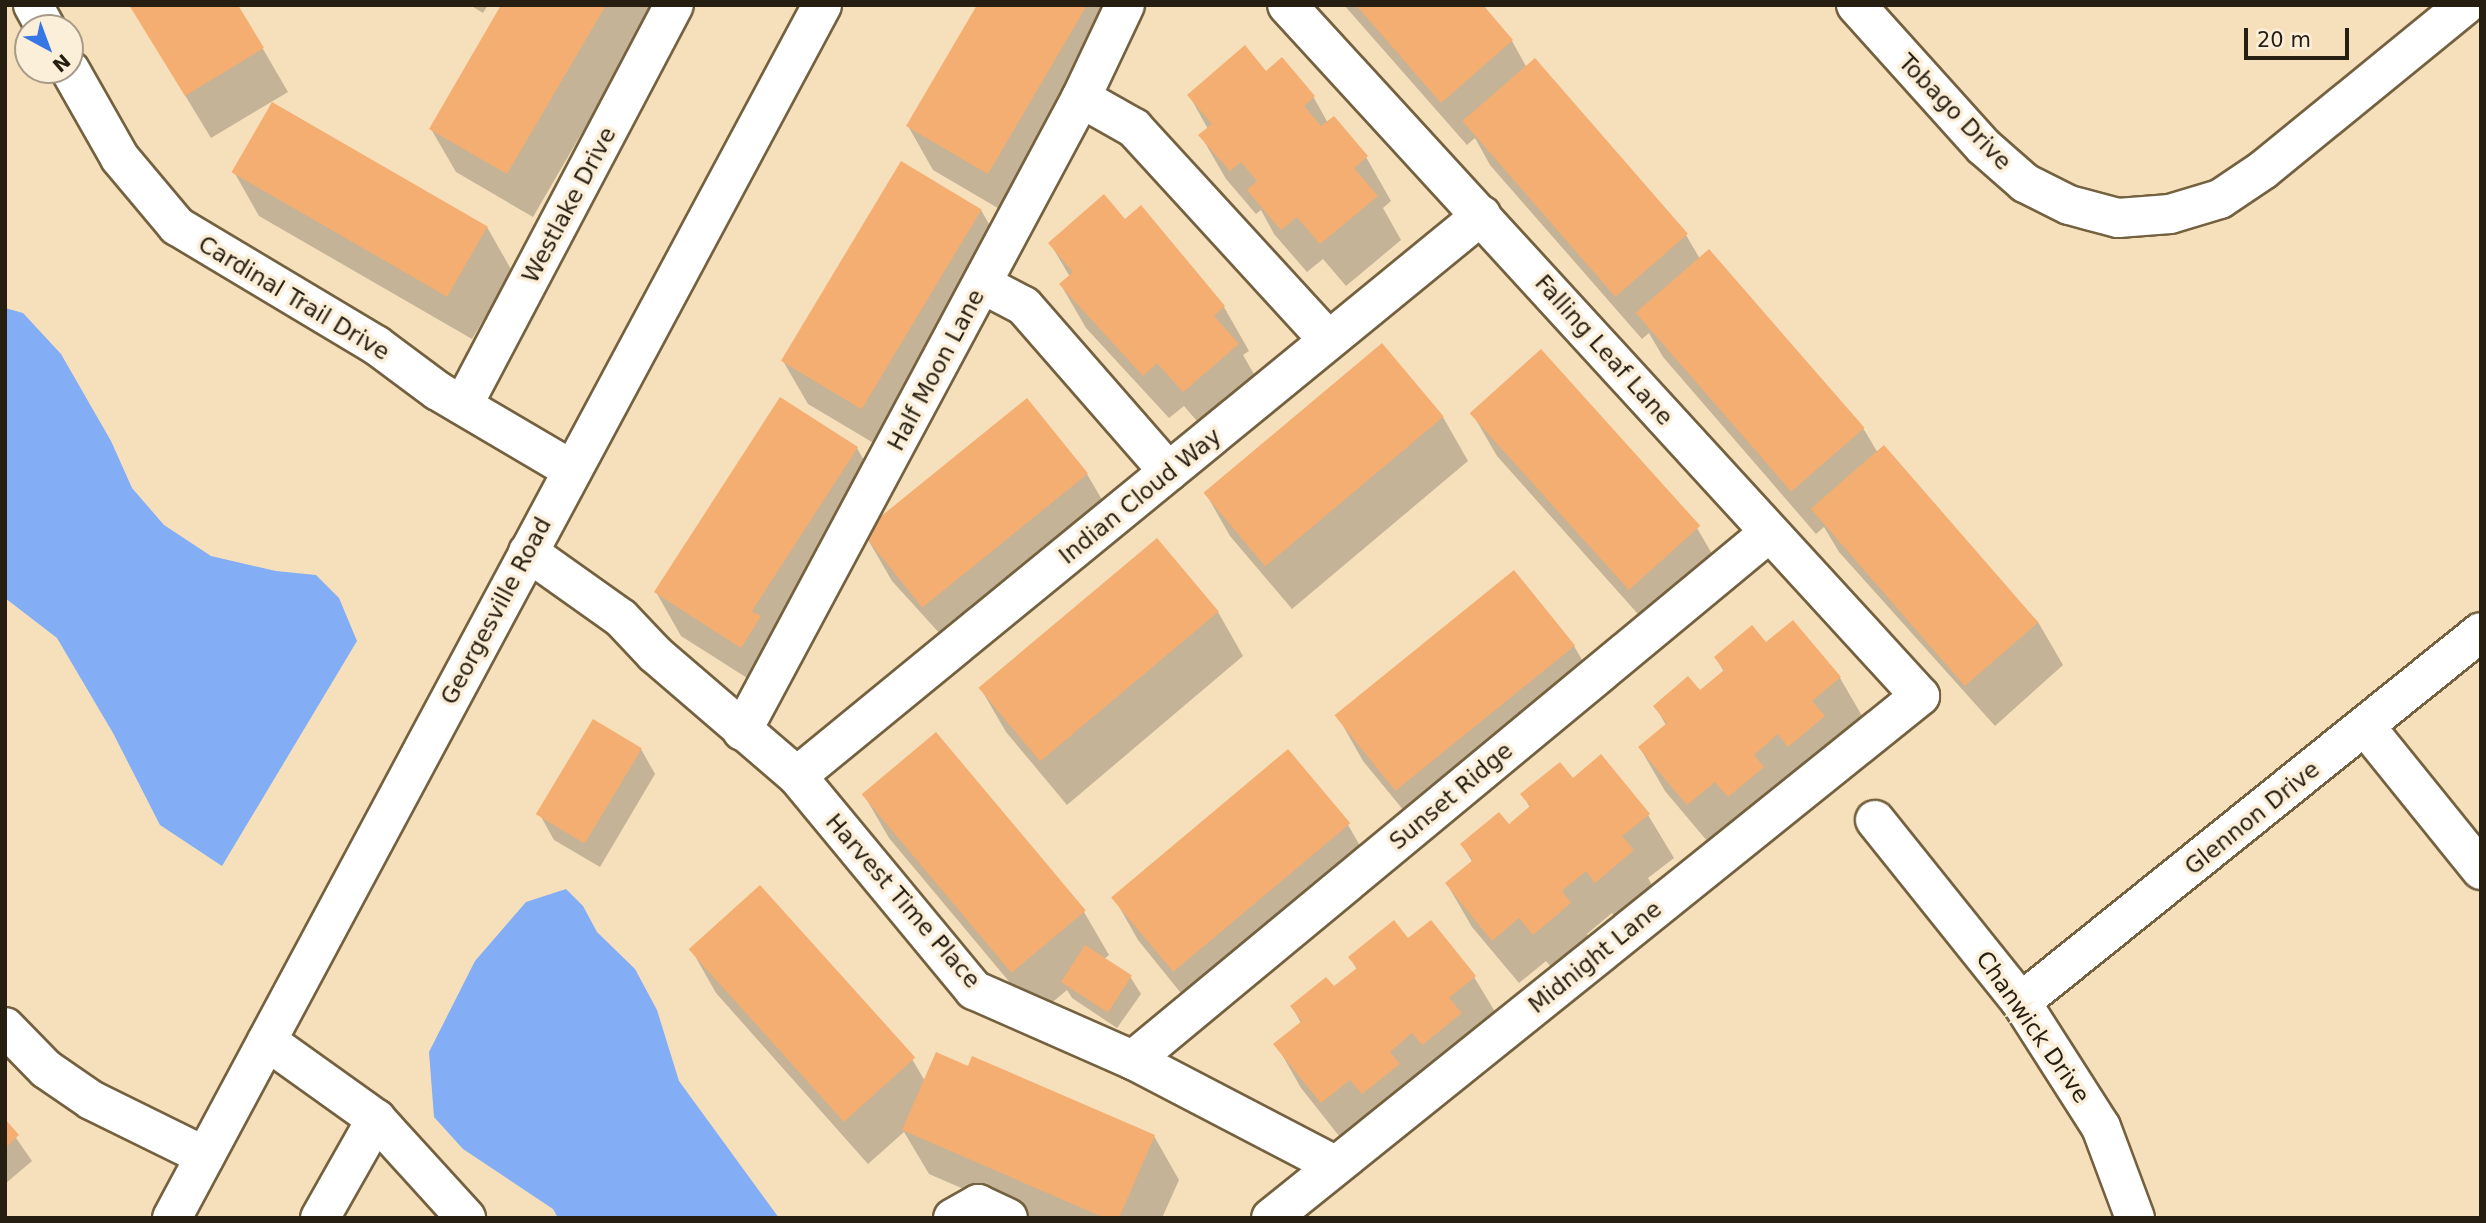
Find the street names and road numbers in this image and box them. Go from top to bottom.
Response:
street label: Tobago Drive [1893,48,2017,176]
street label: Westlake Drive [516,122,622,288]
street label: Cardinal Trail Drive [193,230,395,366]
street label: Falling Leaf Lane [1529,269,1679,431]
street label: Half Moon Lane [882,285,990,455]
street label: Indian Cloud Way [1053,422,1227,570]
street label: Georgesville Road [435,513,557,709]
street label: Sunset Ridge [1384,737,1518,855]
street label: Glennon Drive [2179,755,2325,881]
street label: Harvest Time Place [820,808,986,994]
street label: Midnight Lane [1523,895,1667,1019]
street label: Chanwick Drive [1970,946,2096,1108]

